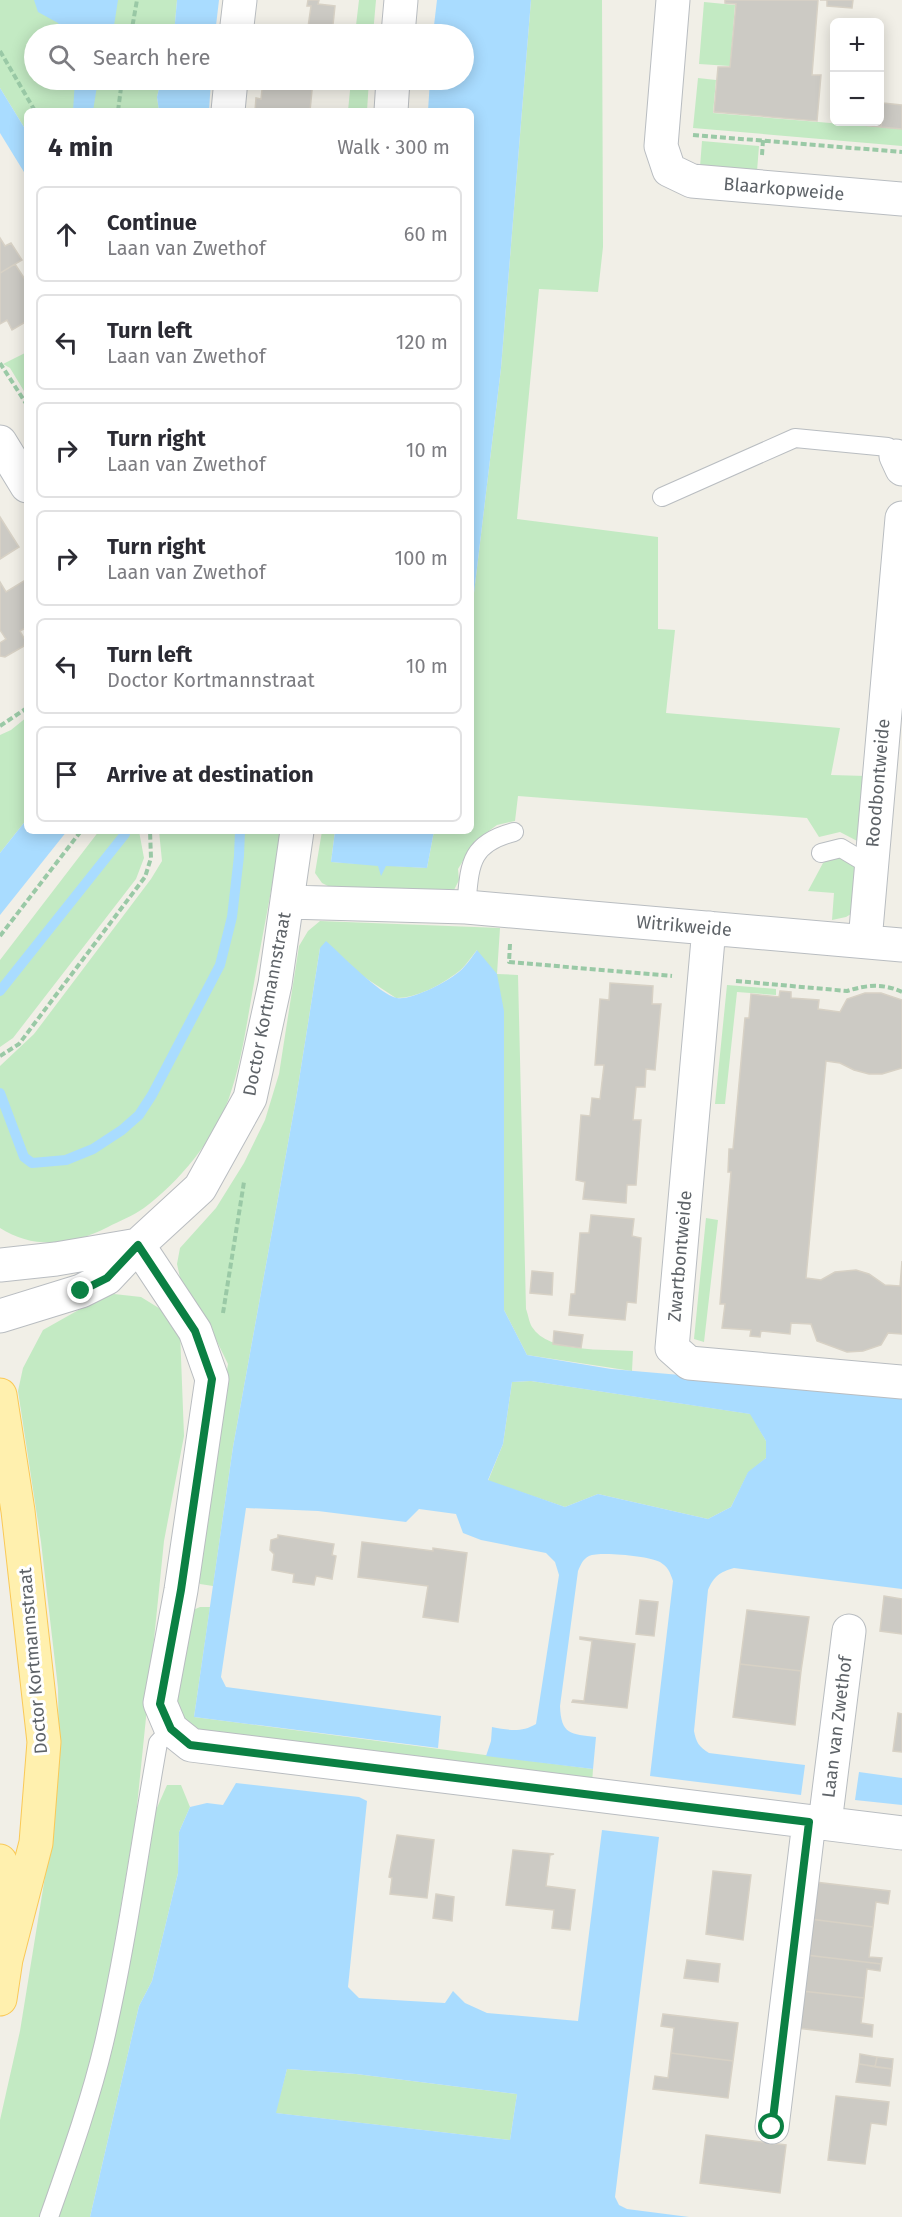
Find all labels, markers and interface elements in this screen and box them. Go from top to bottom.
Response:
map controls [830,18,884,126]
button: + [830,18,884,72]
search box [24,24,474,90]
icon: search [45,41,78,74]
text: Search here [93,44,211,71]
button: − [830,72,884,126]
text: 4 min [48,132,113,163]
text: Walk · 300 m [337,135,450,159]
street label: Blaarkopweide [723,173,845,205]
text: Continue [107,209,197,236]
icon: ahead [50,218,83,251]
text: 60 m [404,222,448,246]
text: Laan van Zwethof [107,236,266,260]
text: Turn left [107,317,192,344]
icon: left [50,326,83,359]
text: 120 m [396,330,448,354]
text: Laan van Zwethof [107,344,266,368]
text: Turn right [107,425,206,452]
icon: right [50,434,83,467]
text: 10 m [406,438,448,462]
text: Laan van Zwethof [107,452,266,476]
text: Turn right [107,533,206,560]
icon: right [50,542,83,575]
text: 100 m [395,546,448,570]
text: Laan van Zwethof [107,560,266,584]
text: Turn left [107,641,192,668]
icon: left [50,650,83,683]
text: 10 m [406,654,448,678]
text: Doctor Kortmannstraat [107,668,315,692]
street label: Roodbontweide [861,718,895,848]
icon: arrive [50,758,83,791]
text: Arrive at destination [107,761,314,788]
street label: Doctor Kortmannstraat [238,910,296,1098]
street label: Witrikweide [635,911,733,941]
street label: Zwartbontweide [663,1189,697,1323]
route end [67,1277,93,1303]
street label: Doctor Kortmannstraat [14,1566,52,1755]
street label: Laan van Zwethof [817,1653,857,1799]
route start [758,2113,784,2139]

